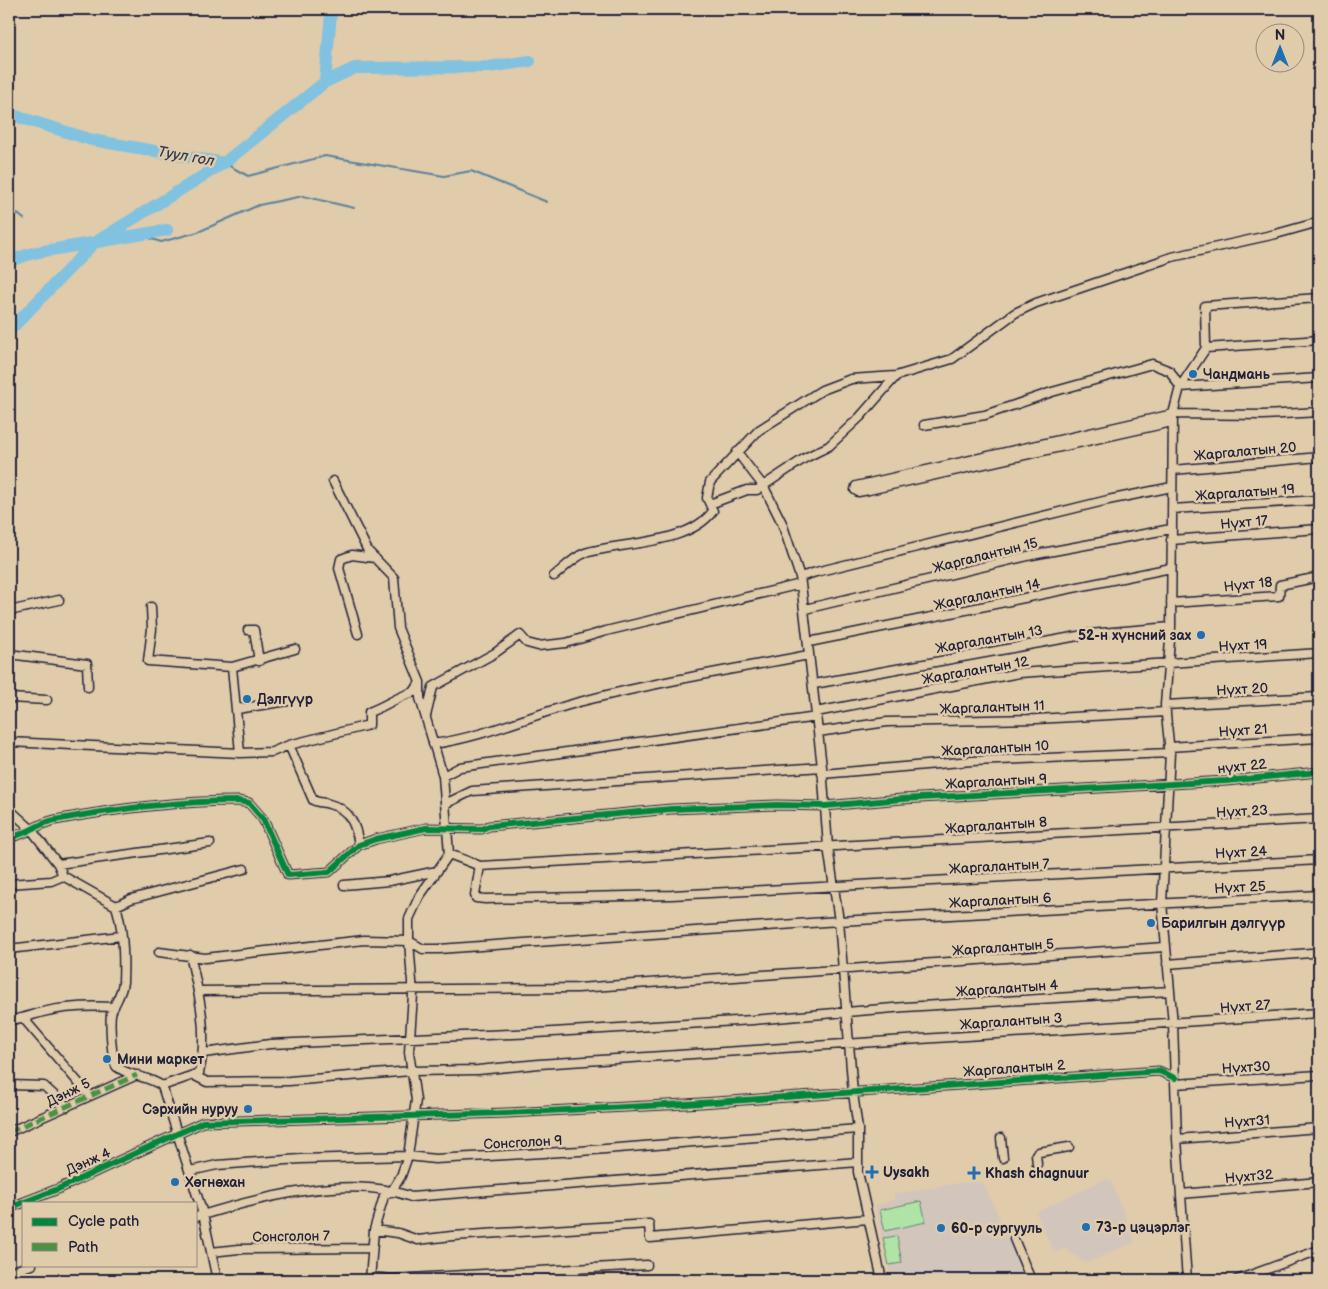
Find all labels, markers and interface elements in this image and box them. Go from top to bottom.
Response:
north arrow [1256,22,1306,72]
text: N [1275,27,1285,44]
water label: Туул гол [156,142,216,171]
place label: Чандмань [1203,366,1271,383]
marker: Чандмань [1187,368,1199,380]
street label: Жаргалатын 20 [1193,439,1297,464]
street label: Жаргалатын 19 [1195,481,1295,504]
street label: Нүхт 17 [1220,512,1269,533]
street label: Жаргалантын 15 [931,534,1039,577]
street label: Нүхт 18 [1223,573,1273,596]
street label: Жаргалантын 14 [932,575,1042,614]
street label: Жаргалантын 13 [934,622,1044,657]
place label: 52-н хүнсний зах [1078,627,1192,644]
marker: 52-н хүнсний зах [1195,629,1207,641]
street label: Нүхт 19 [1218,636,1268,655]
street label: Жаргалантын 12 [920,653,1030,688]
street label: Нүхт 20 [1216,680,1268,699]
place label: Дэлгүүр [257,691,314,708]
marker: Дэлгүүр [241,693,253,705]
street label: Жаргалантын 11 [939,697,1045,718]
street label: Нүхт 21 [1218,720,1268,741]
street label: Жаргалантын 10 [941,737,1049,760]
street label: нүхт 22 [1217,755,1268,778]
street label: Жаргалантын 9 [944,770,1048,793]
street label: Нүхт 23 [1216,802,1268,821]
street label: Жаргалантын 8 [944,813,1048,838]
street label: Нүхт 24 [1215,843,1268,862]
street label: Жаргалантын 7 [948,855,1050,878]
street label: Нүхт 25 [1214,878,1266,897]
street label: Жаргалантын 6 [948,889,1052,912]
place label: Барилгын дэлгүүр [1161,915,1286,932]
marker: Барилгын дэлгүүр [1145,917,1157,929]
street label: Жаргалантын 5 [951,935,1055,960]
street label: Жаргалантын 4 [955,976,1059,1001]
street label: Нүхт 27 [1219,996,1271,1017]
street label: Жаргалантын 3 [959,1009,1063,1034]
place label: Мини маркет [117,1051,205,1068]
marker: Мини маркет [101,1053,113,1065]
street label: Жаргалантын 2 [962,1056,1066,1081]
street label: Нүхт30 [1221,1058,1271,1077]
street label: Дэнж 5 [44,1075,93,1110]
place label: Сэрхийн нуруу [142,1101,238,1118]
marker: Сэрхийн нуруу [242,1103,254,1115]
street label: Нүхт31 [1224,1111,1270,1132]
street label: Сонсголон 9 [483,1132,563,1153]
street label: Дэнж 4 [63,1144,114,1179]
place label: Uysakh [883,1164,929,1181]
marker: Uysakh [865,1165,879,1179]
place label: Khash chagnuur [985,1165,1089,1182]
marker: Khash chagnuur [967,1166,981,1180]
street label: Нүхт32 [1224,1166,1275,1187]
place label: Хөгнөхан [184,1174,245,1191]
marker: Хөгнөхан [169,1176,181,1188]
legend [22,1202,198,1266]
text: Cycle path [68,1212,139,1231]
place label: 73-р цэцэрлэг [1096,1219,1191,1236]
place label: 60-р сургууль [951,1220,1043,1237]
marker: 73-р цэцэрлэг [1080,1221,1092,1233]
marker: 60-р сургууль [935,1222,947,1234]
street label: Сонсголон 7 [252,1227,330,1246]
text: Path [68,1238,98,1257]

